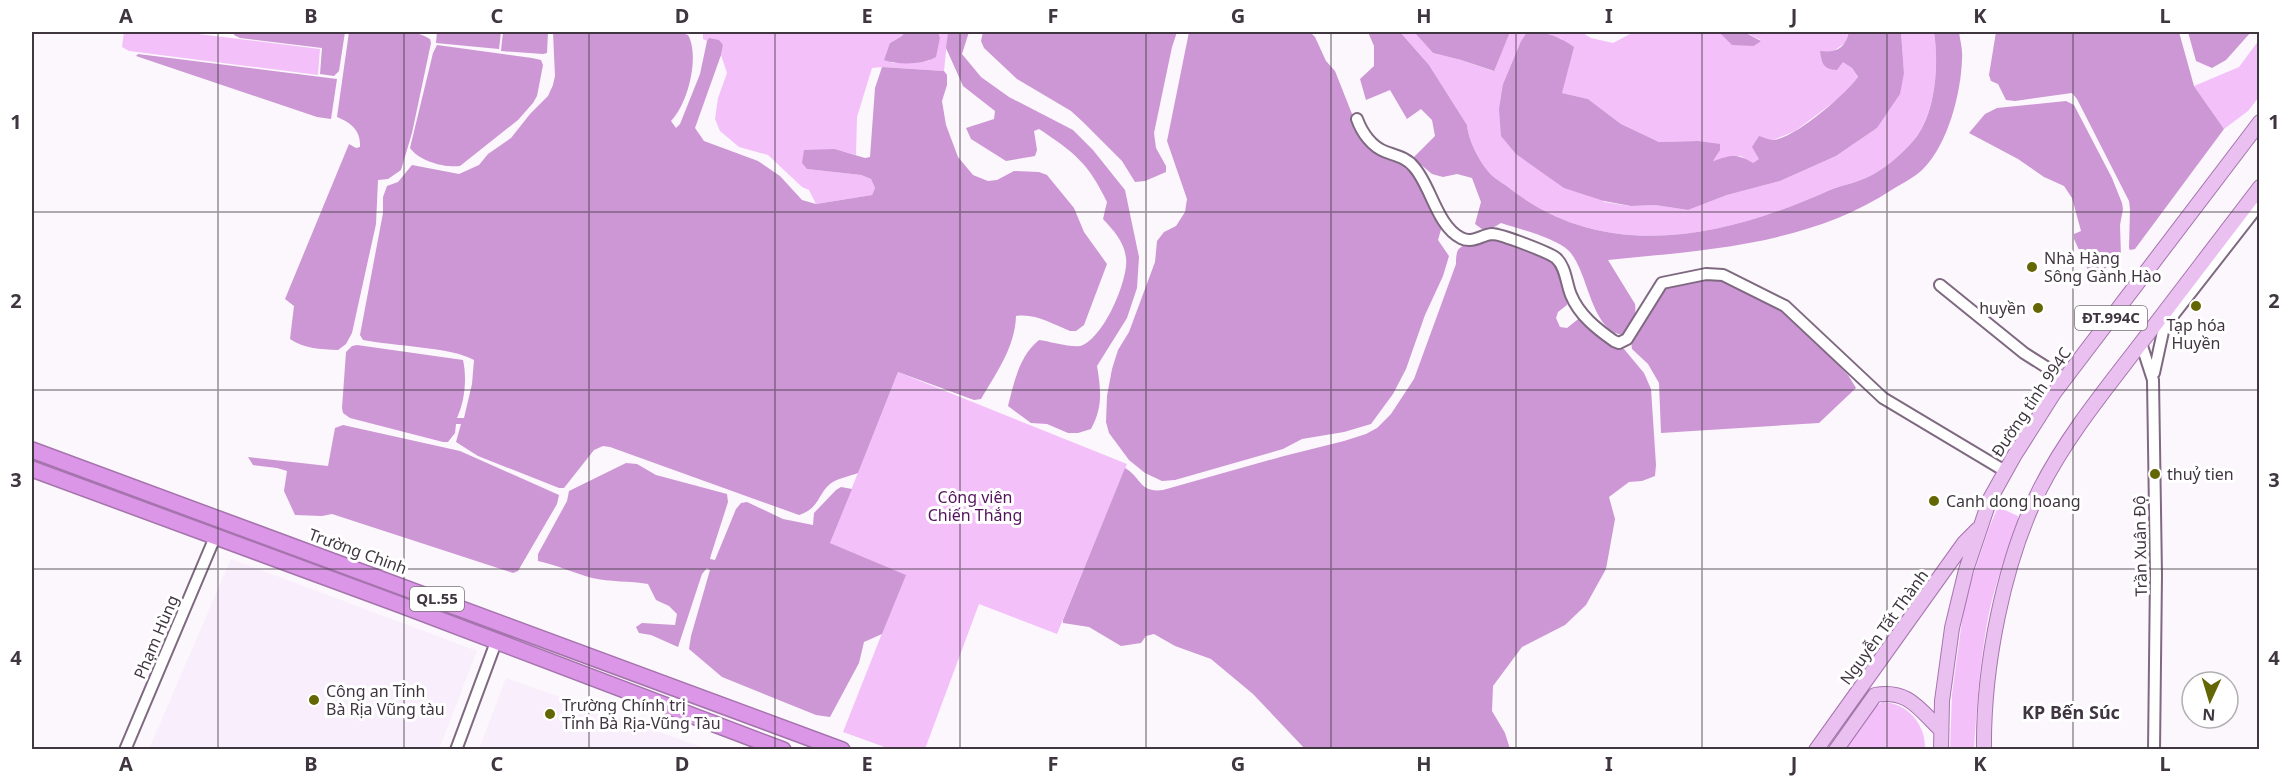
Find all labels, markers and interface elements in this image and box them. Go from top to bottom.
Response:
text: A [119,2,133,29]
text: B [304,2,318,29]
text: C [491,2,504,29]
text: D [675,2,689,29]
text: E [861,2,873,29]
text: F [1048,2,1058,29]
text: G [1231,2,1245,29]
text: H [1416,2,1432,29]
text: I [1605,2,1613,29]
text: J [1789,2,1797,29]
text: K [1973,2,1987,29]
text: L [2159,2,2171,29]
text: 1 [10,108,22,135]
text: 1 [2268,108,2280,135]
place label: Nhà Hàng Sông Gành Hào [2044,247,2161,287]
marker: Nhà Hàng Sông Gành Hào [2025,260,2039,274]
text: 2 [10,287,22,314]
text: 2 [2268,287,2280,314]
place label: huyền [1979,297,2026,319]
marker: Tạp hóa Huyền [2189,299,2203,313]
marker: huyền [2031,301,2045,315]
road number: ĐT.994C [2075,306,2147,330]
place label: Tạp hóa Huyền [2166,314,2226,354]
street label: Đường tỉnh 994C [1986,343,2076,461]
place label: thuỷ tien [2167,463,2234,485]
text: 3 [10,466,22,493]
text: 3 [2268,466,2280,493]
marker: thuỷ tien [2148,467,2162,481]
park label: Công viên Chiến Thắng [928,486,1022,526]
place label: Canh dong hoang [1946,490,2081,512]
marker: Canh dong hoang [1927,494,1941,508]
street label: Trần Xuân Độ [2128,495,2152,597]
street label: Trường Chinh [306,523,410,579]
street label: Nguyễn Tất Thành [1835,565,1933,689]
road number: QL.55 [410,587,464,611]
street label: Phạm Hùng [128,592,184,682]
text: 4 [10,644,22,671]
text: 4 [2268,644,2280,671]
north arrow [2180,670,2240,730]
place label: Công an Tỉnh Bà Rịa Vũng tàu [326,680,445,720]
marker: Công an Tỉnh Bà Rịa Vũng tàu [307,693,321,707]
place label: Trường Chính trị Tỉnh Bà Rịa-Vũng Tàu [562,694,721,734]
district label: KP Bến Súc [2022,700,2120,724]
text: N [2202,704,2216,726]
marker: Trường Chính trị Tỉnh Bà Rịa-Vũng Tàu [543,707,557,721]
text: A [119,750,133,777]
text: B [304,750,318,777]
text: C [491,750,504,777]
text: D [675,750,689,777]
text: E [861,750,873,777]
text: F [1048,750,1058,777]
text: G [1231,750,1245,777]
text: H [1416,750,1432,777]
text: I [1605,750,1613,777]
text: J [1789,750,1797,777]
text: K [1973,750,1987,777]
text: L [2159,750,2171,777]

